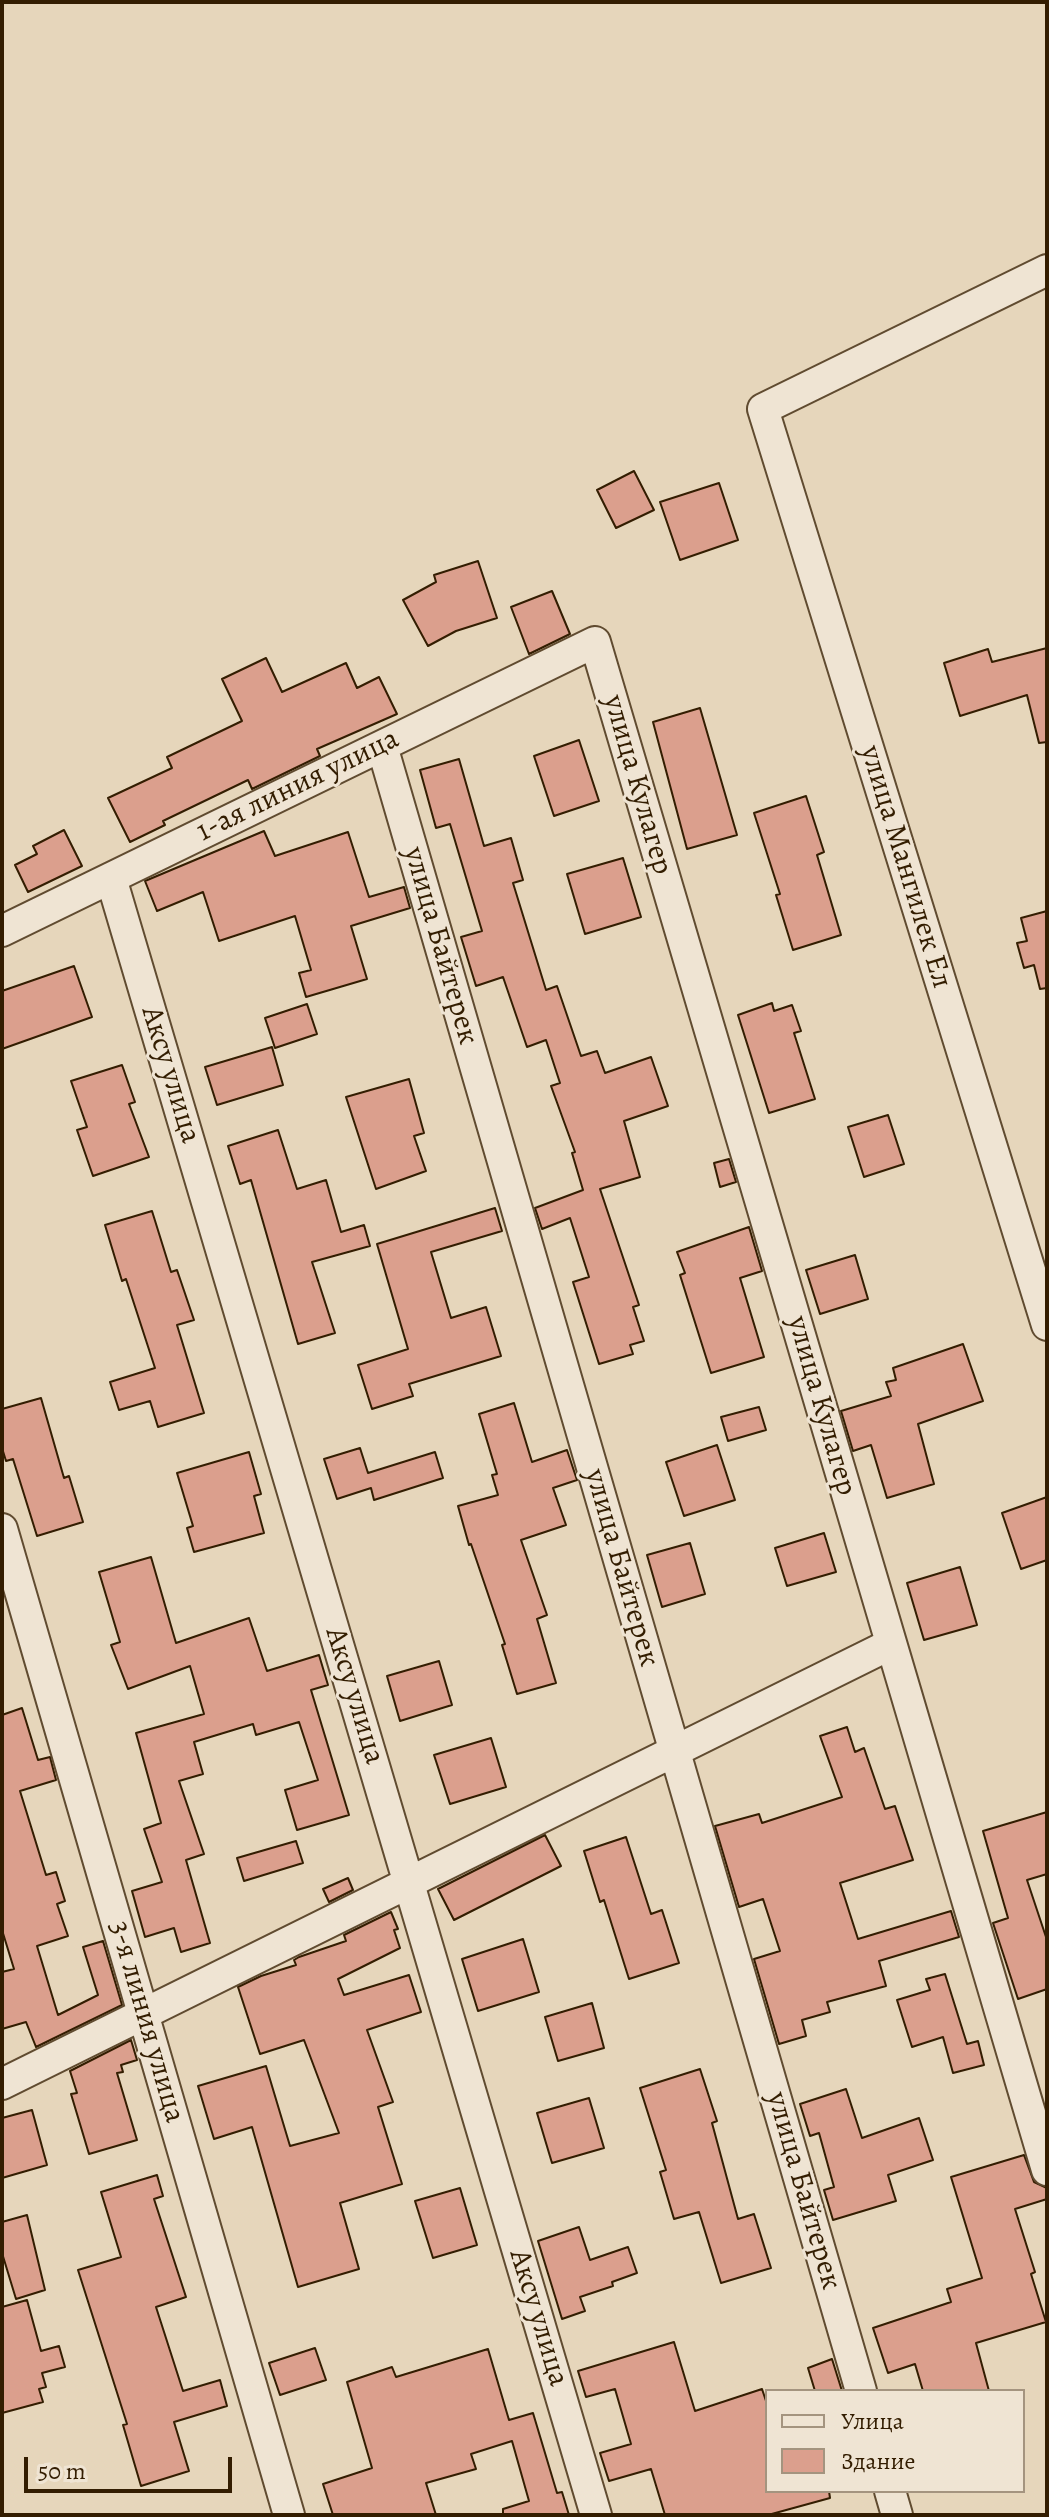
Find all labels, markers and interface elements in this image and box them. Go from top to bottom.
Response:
street label: улица Кулагер [594,691,680,879]
street label: 1-ая линия улица [191,721,405,851]
street label: улица Мангилек Ел [851,741,959,993]
street label: улица Байтерек [395,843,485,1049]
street label: Аксу улица [132,1002,208,1148]
street label: улица Кулагер [778,1312,864,1500]
street label: улица Байтерек [576,1465,666,1671]
street label: Аксу улица [316,1623,392,1769]
street label: 3-я линия улица [100,1917,192,2127]
street label: улица Байтерек [758,2088,848,2294]
street label: Аксу улица [500,2245,576,2391]
legend [765,2389,1025,2493]
text: Улица [841,2405,904,2437]
scale bar [28,2441,236,2491]
text: Здание [841,2445,916,2477]
text: 50 m [38,2455,86,2487]

